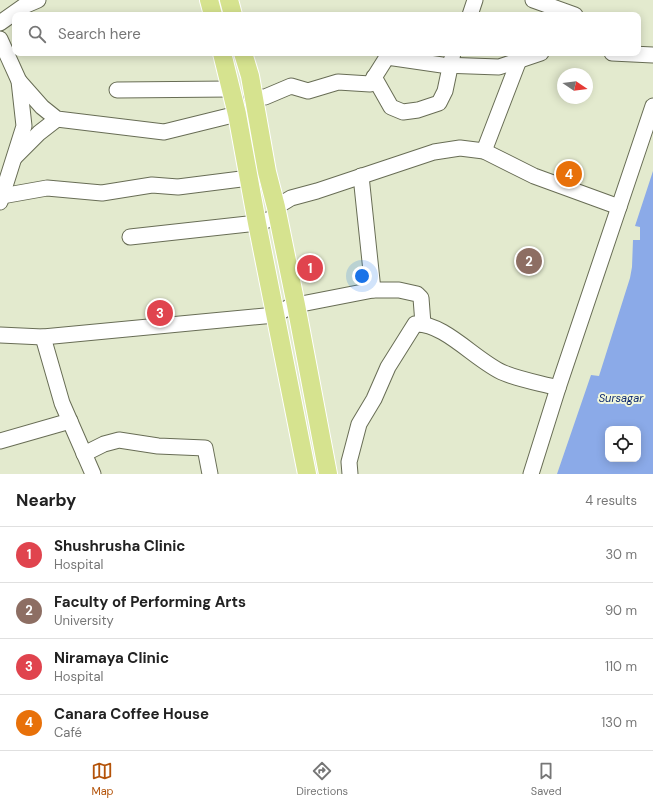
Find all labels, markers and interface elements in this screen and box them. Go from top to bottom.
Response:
search box [12,12,641,56]
icon: search [26,23,48,45]
text: Search here [58,24,141,44]
north arrow [557,68,593,104]
pin: 4 [556,159,582,189]
pin: 2 [516,246,542,276]
pin: 1 [297,253,323,283]
your location [352,266,372,286]
pin: 3 [147,298,173,328]
water label: Sursagar [599,391,644,405]
map controls [605,426,641,462]
button: locate [605,426,641,462]
text: Nearby [16,489,76,511]
text: 4 results [585,492,637,509]
text: Shushrusha Clinic [54,536,185,556]
text: 1 [27,546,31,563]
text: 30 m [605,546,637,563]
text: Hospital [54,556,103,573]
text: Faculty of Performing Arts [54,592,246,612]
text: 2 [25,602,33,619]
text: 90 m [605,602,637,619]
text: University [54,612,114,629]
text: Niramaya Clinic [54,648,169,668]
text: 3 [25,658,33,675]
text: 110 m [605,658,637,675]
text: Hospital [54,668,103,685]
text: Canara Coffee House [54,704,209,724]
text: 4 [25,714,33,731]
text: 130 m [601,714,637,731]
text: Café [54,724,82,741]
tab: Map [91,760,114,798]
tab: Directions [296,760,348,798]
tab: Saved [531,760,562,798]

